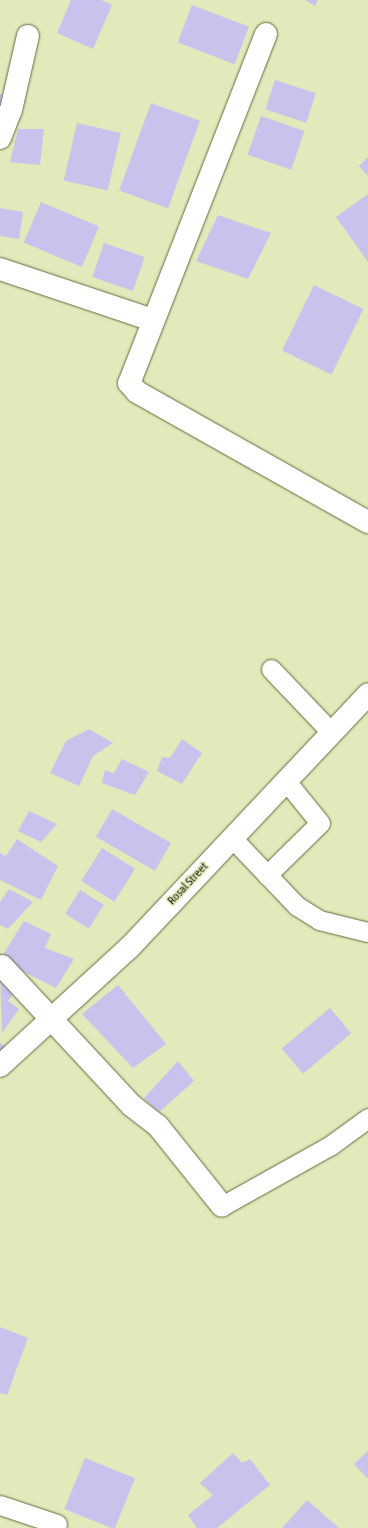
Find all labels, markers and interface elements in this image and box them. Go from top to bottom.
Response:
street label: Rosal Street [165,860,211,908]

